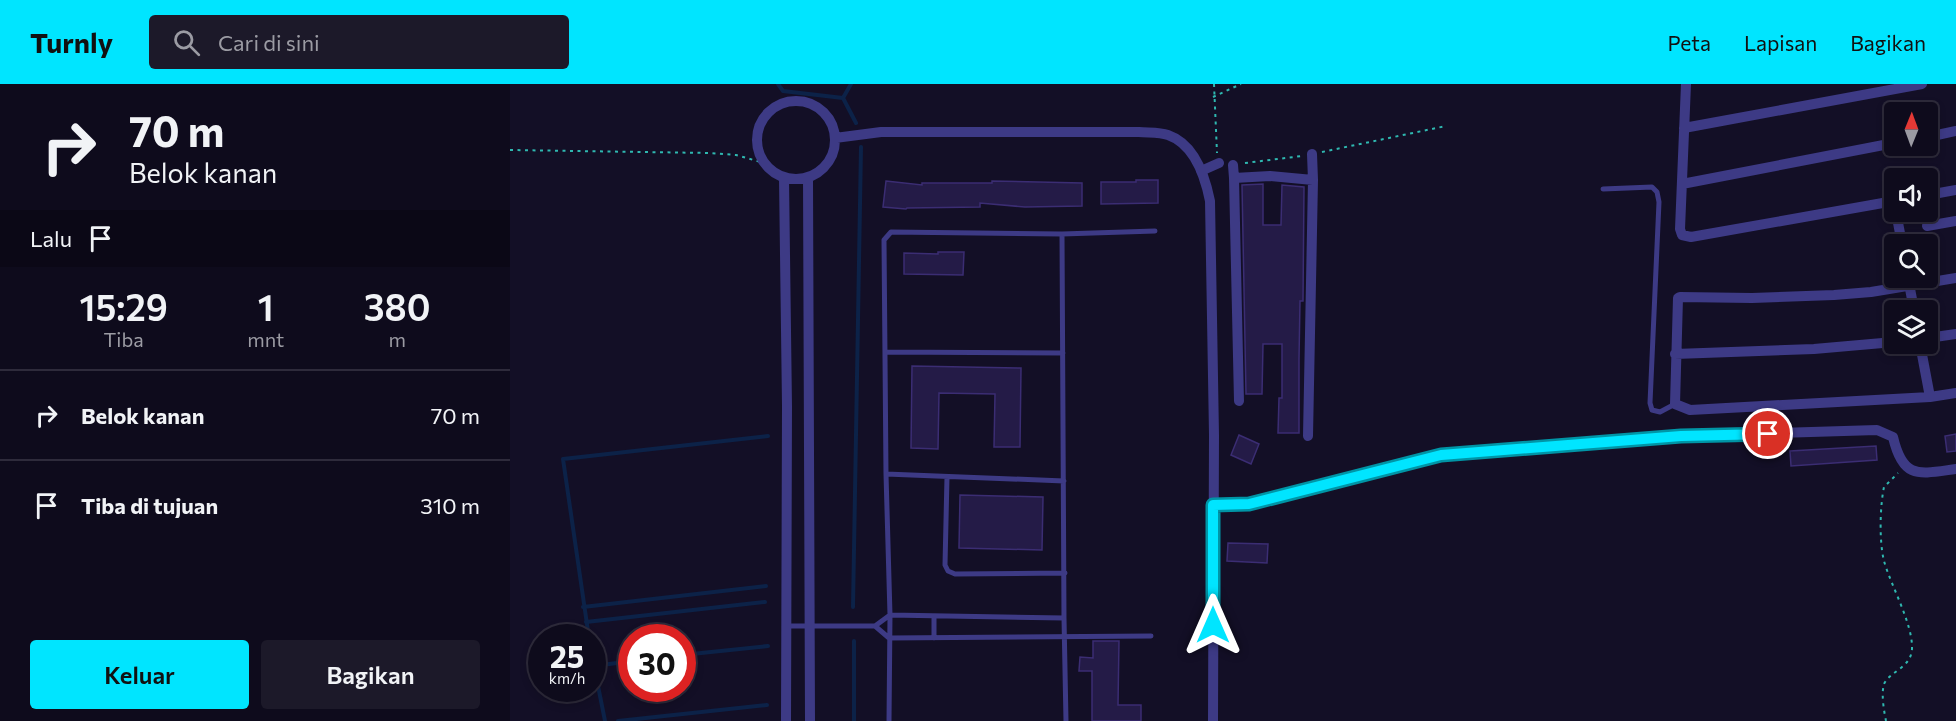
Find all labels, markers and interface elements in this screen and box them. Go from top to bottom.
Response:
search box [149,15,569,69]
text: Turnly [30,25,113,59]
icon: search [170,26,203,59]
text: Cari di sini [218,29,320,56]
text: Peta [1668,30,1711,55]
text: Lapisan [1744,30,1817,55]
text: Bagikan [1850,30,1926,55]
north arrow [1884,102,1938,156]
map controls [1884,102,1938,354]
text: 70 m [129,104,224,156]
icon: right [30,108,108,186]
text: Belok kanan [129,156,277,189]
button: sound [1884,168,1938,222]
icon: arrive [84,222,117,255]
text: Lalu [30,225,72,252]
button: search [1884,234,1938,288]
text: 15:29 [79,284,168,328]
text: 1 [258,284,274,328]
text: 380 [364,284,431,328]
button: layers [1884,300,1938,354]
text: Tiba [103,327,144,351]
text: mnt [247,327,284,351]
text: m [388,327,406,351]
icon: right [30,399,63,432]
text: Belok kanan [81,402,204,429]
text: 70 m [431,402,480,429]
pin [1742,408,1793,459]
icon: arrive [1751,417,1784,450]
icon: arrive [30,489,63,522]
text: Tiba di tujuan [81,492,218,519]
text: 310 m [420,492,480,519]
position arrow [1181,593,1245,657]
speed limit sign: 30 [618,624,696,702]
text: 25 [550,637,584,674]
button: Keluar [30,640,249,709]
button: Bagikan [261,640,480,709]
text: km/h [549,669,585,687]

